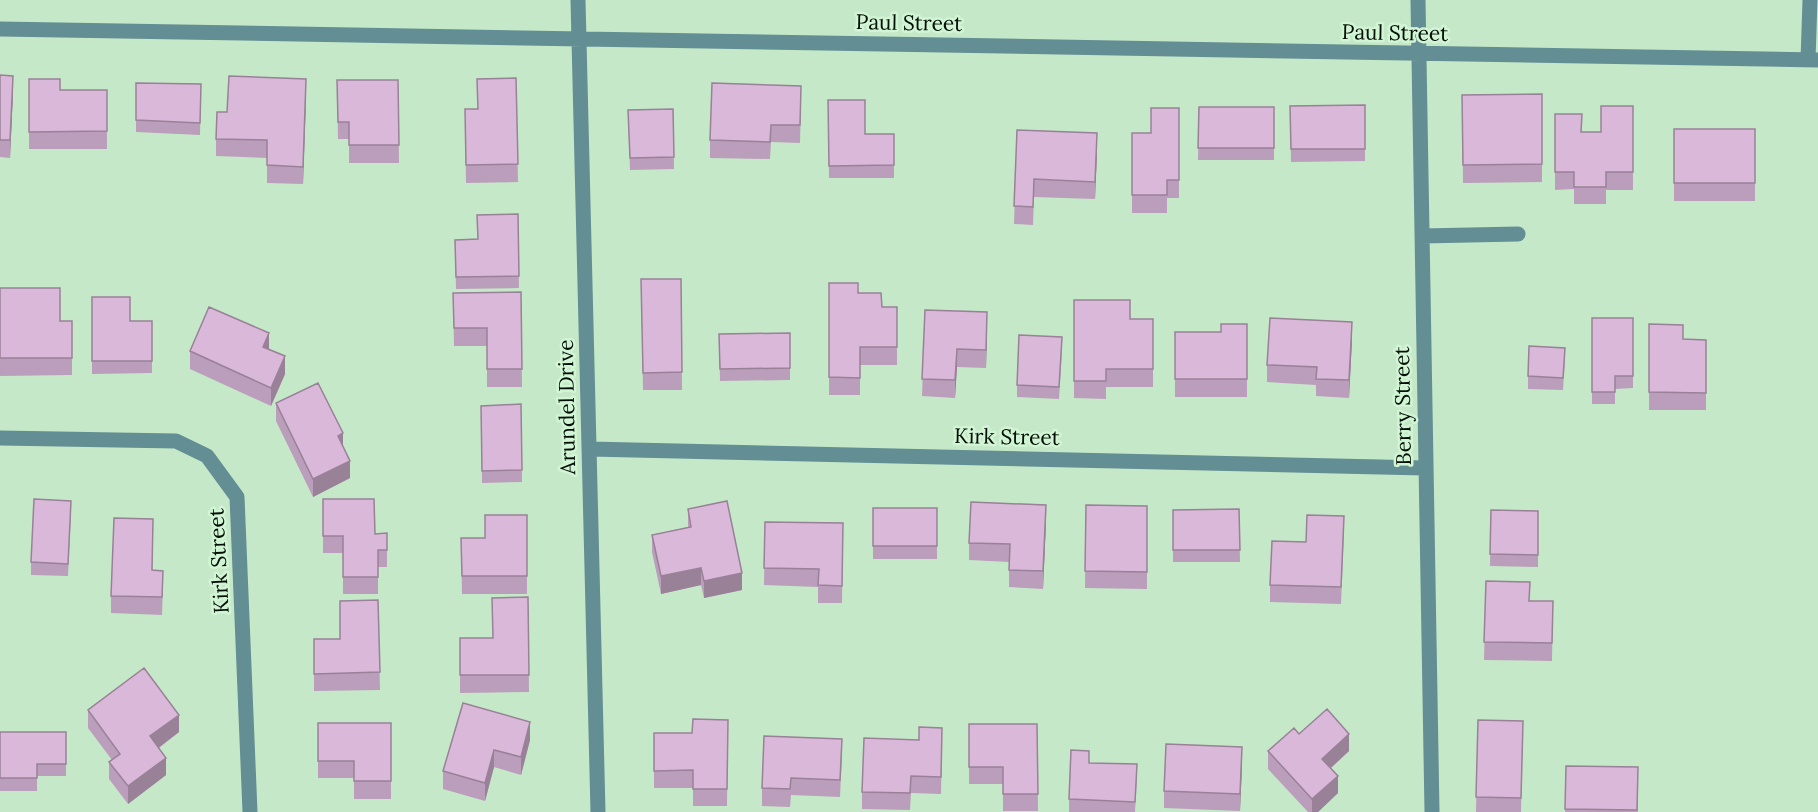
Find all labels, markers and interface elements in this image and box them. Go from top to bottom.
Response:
street label: Paul Street [855,8,963,37]
street label: Paul Street [1341,18,1449,47]
street label: Arundel Drive [552,339,581,476]
street label: Berry Street [1388,345,1417,466]
street label: Kirk Street [954,422,1061,451]
street label: Kirk Street [202,507,235,614]

